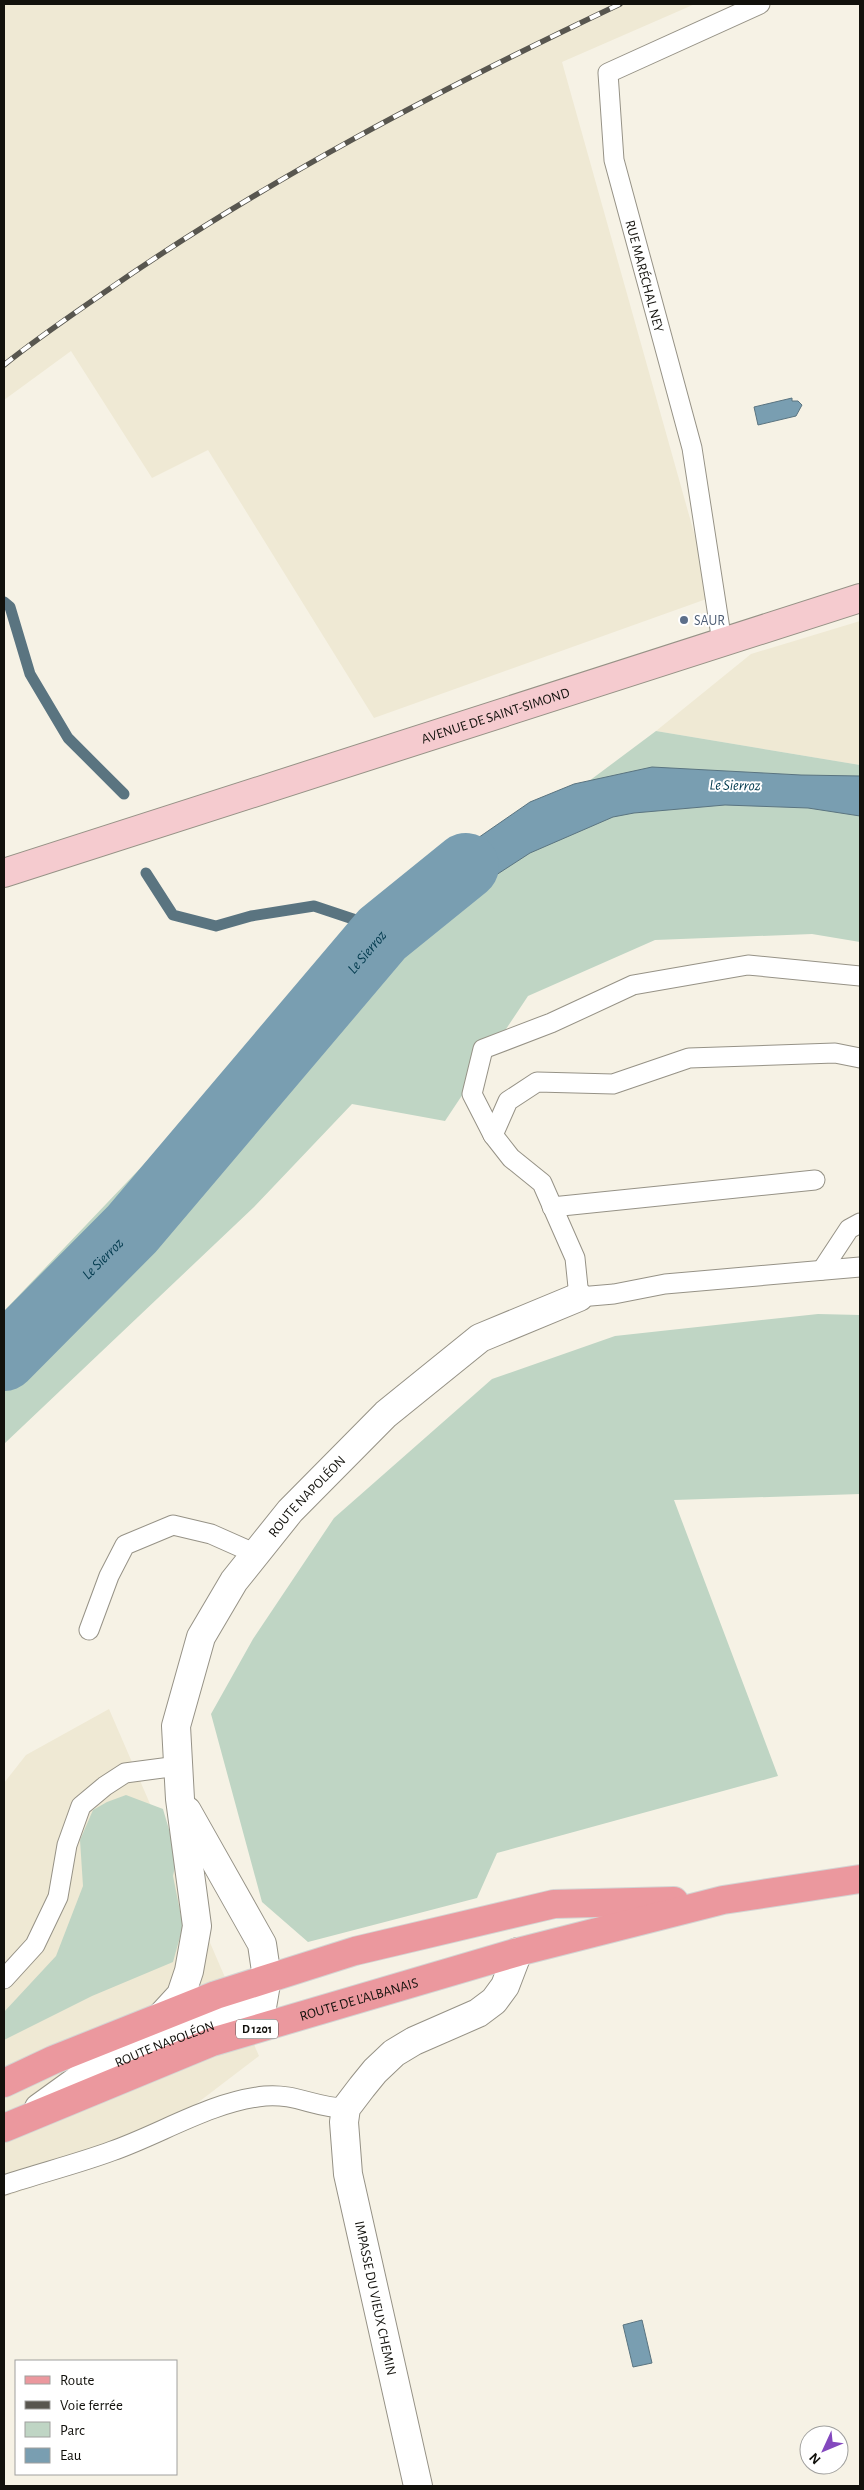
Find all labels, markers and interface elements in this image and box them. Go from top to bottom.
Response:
street label: RUE MARÉCHAL NEY [622,218,669,334]
marker: SAUR [678,614,690,626]
place label: SAUR [694,614,725,628]
street label: AVENUE DE SAINT-SIMOND [420,686,571,746]
water label: Le Sierroz [709,778,761,793]
water label: Le Sierroz [345,928,390,977]
water label: Le Sierroz [80,1235,126,1282]
street label: ROUTE NAPOLÉON [266,1453,348,1540]
street label: ROUTE DE L'ALBANAIS [298,1976,420,2024]
street label: ROUTE NAPOLÉON [113,2019,217,2070]
road number: D 1201 [236,2020,278,2038]
street label: IMPASSE DU VIEUX CHEMIN [352,2220,398,2377]
legend [15,2360,178,2475]
text: Route [60,2373,94,2388]
text: Voie ferrée [60,2398,123,2413]
text: Parc [60,2423,85,2438]
north arrow [799,2425,849,2475]
text: Eau [60,2448,82,2463]
text: N [807,2450,824,2467]

